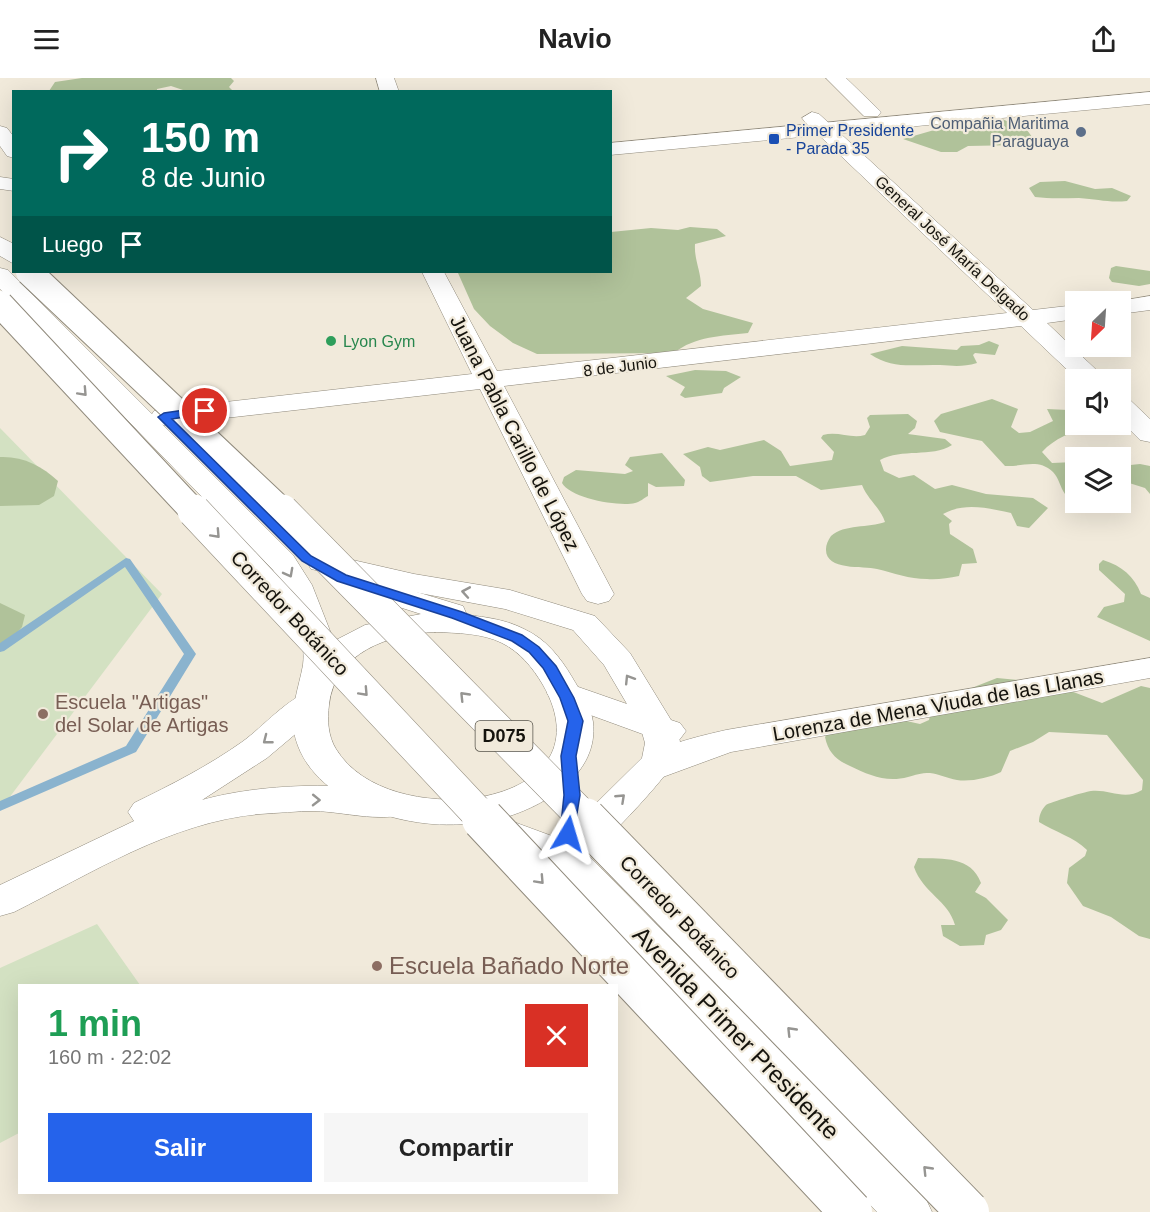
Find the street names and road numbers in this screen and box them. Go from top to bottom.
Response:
street label: General José María Delgado [872,172,1033,324]
street label: Juana Pabla Carillo de López [446,312,584,554]
street label: 8 de Junio [582,354,658,379]
street label: Corredor Botánico [227,546,353,680]
street label: Lorenza de Mena Viuda de las Llanas [771,665,1105,745]
road number: D075 [476,721,532,751]
street label: Corredor Botánico [616,851,744,983]
street label: Avenida Primer Presidente [628,921,845,1145]

